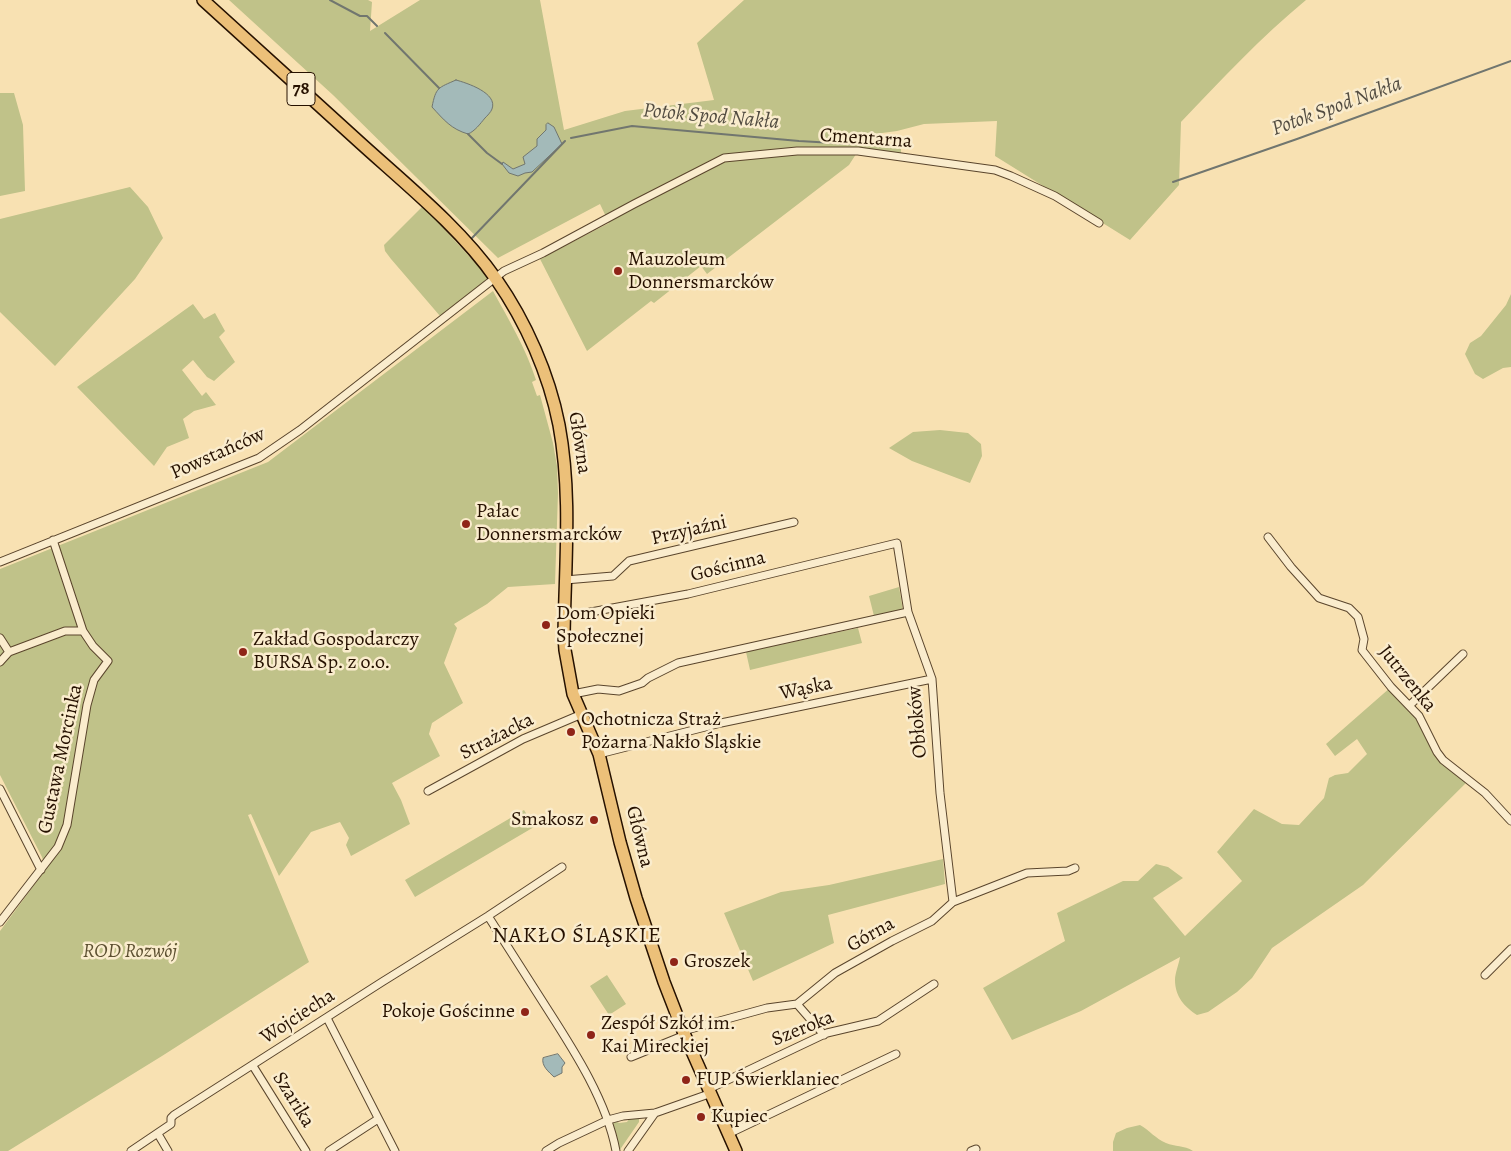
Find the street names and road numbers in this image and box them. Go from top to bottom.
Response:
road number: 78 [287,72,315,106]
street label: Cmentarna [819,124,913,154]
street label: Główna [562,410,596,476]
street label: Powstańców [167,423,269,485]
street label: Przyjaźni [649,511,729,551]
street label: Gościnna [688,546,768,588]
street label: Jutrzenka [1373,641,1441,717]
street label: Wąska [777,672,835,706]
street label: Gustawa Morcinka [33,682,89,836]
street label: Obłoków [903,685,933,759]
street label: Strażacka [456,708,538,766]
street label: Główna [620,804,658,870]
street label: Górna [843,912,899,958]
street label: Wojciecha [256,984,340,1050]
street label: Szeroka [768,1006,838,1052]
street label: Szarika [267,1068,319,1132]

